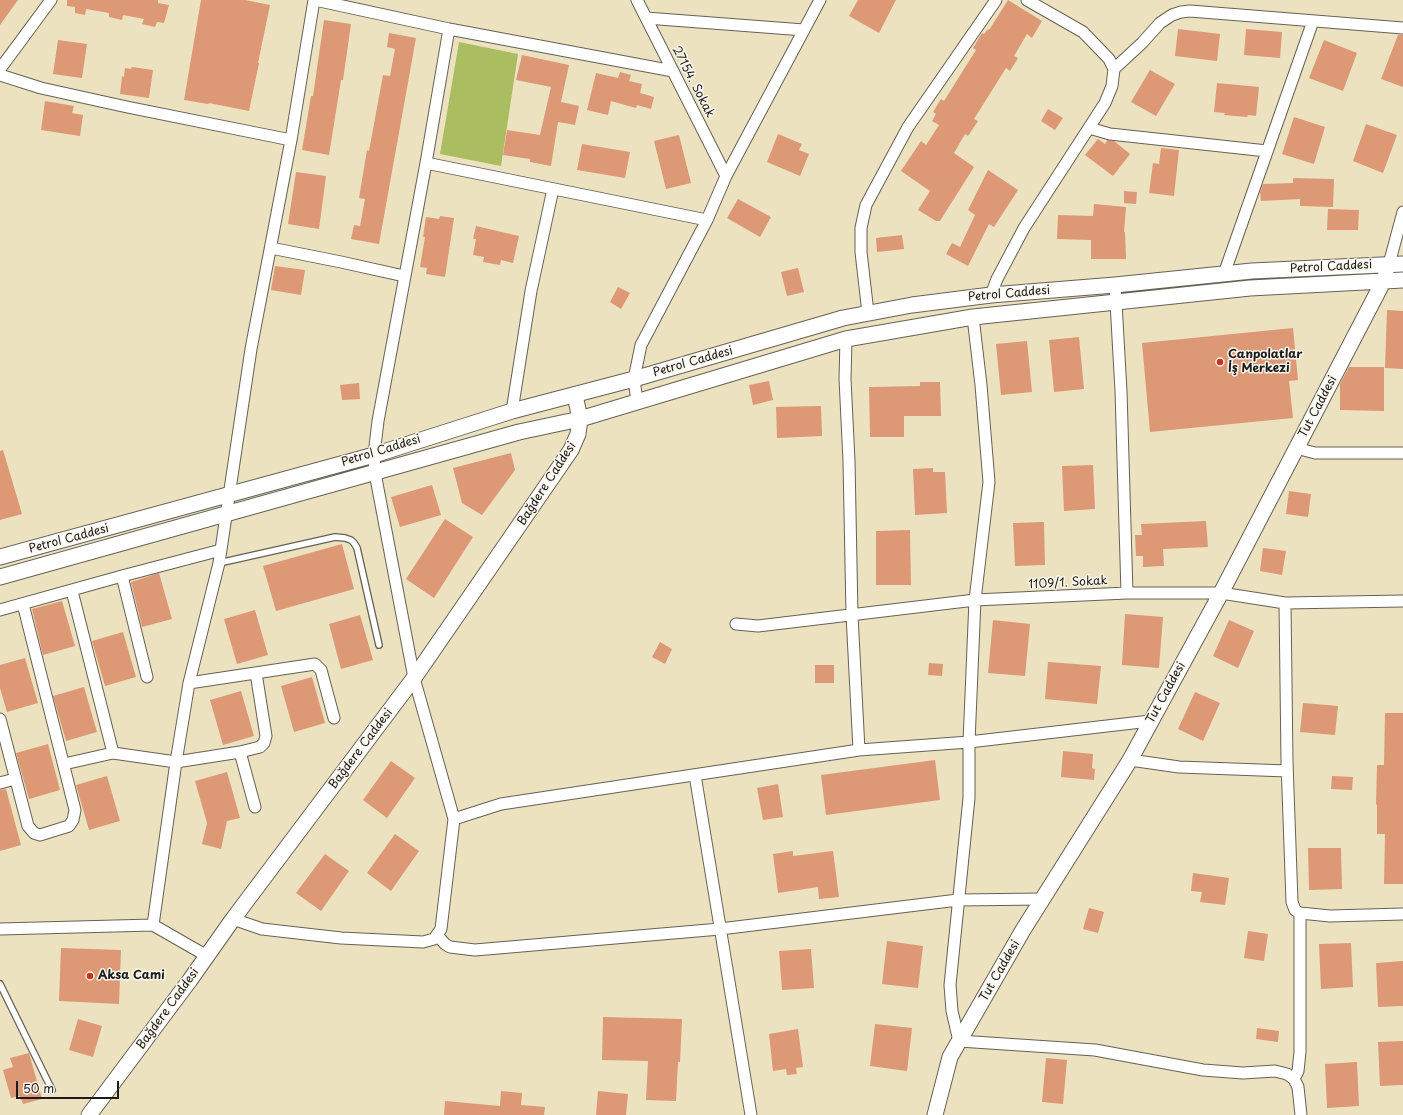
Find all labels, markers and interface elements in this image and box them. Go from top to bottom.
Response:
street label: 27154. Sokak [669,44,717,120]
street label: Petrol Caddesi [1290,258,1372,276]
street label: Petrol Caddesi [967,283,1051,305]
street label: Petrol Caddesi [651,344,735,380]
place label: Canpolatlar İş Merkezi [1228,348,1303,376]
marker: Canpolatlar İş Merkezi [1215,357,1225,367]
street label: Tut Caddesi [1296,374,1340,440]
street label: Petrol Caddesi [340,432,422,470]
street label: Bağdere Caddesi [515,440,579,528]
street label: Petrol Caddesi [27,521,111,557]
street label: 1109/1. Sokak [1028,574,1108,592]
street label: Tut Caddesi [1143,660,1189,726]
street label: Bağdere Caddesi [326,706,396,792]
street label: Tut Caddesi [977,938,1023,1004]
street label: Bağdere Caddesi [134,966,202,1052]
place label: Aksa Cami [98,969,165,983]
marker: Aksa Cami [85,971,95,981]
scale bar [18,1073,121,1099]
text: 50 m [23,1079,54,1097]

